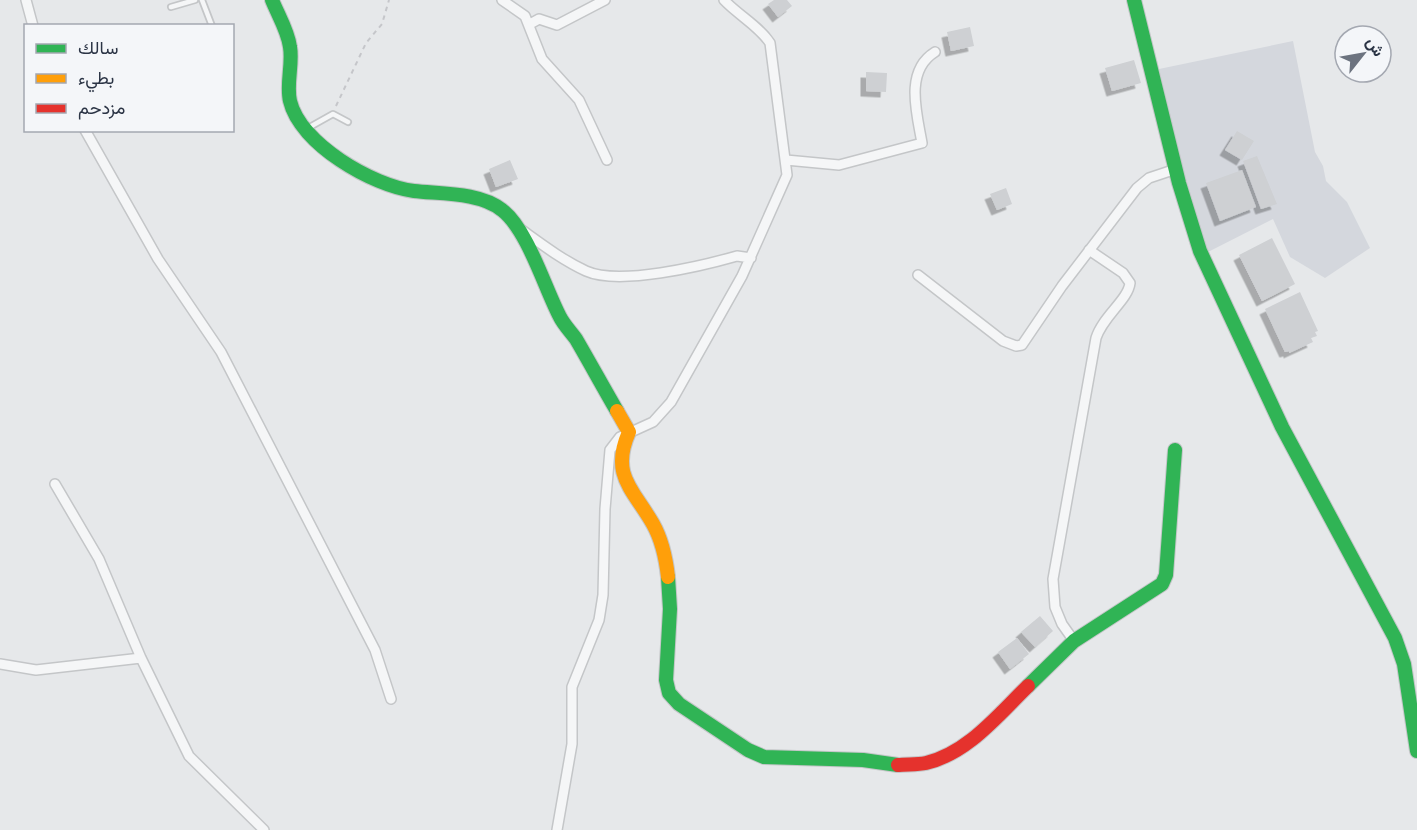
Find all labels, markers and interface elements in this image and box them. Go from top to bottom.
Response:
legend [24,24,234,132]
north arrow [1333,24,1393,84]
text: ش [1361,33,1389,61]
text: سالك [78,36,118,61]
text: بطيء [78,66,114,93]
text: مزدحم [78,96,125,121]

